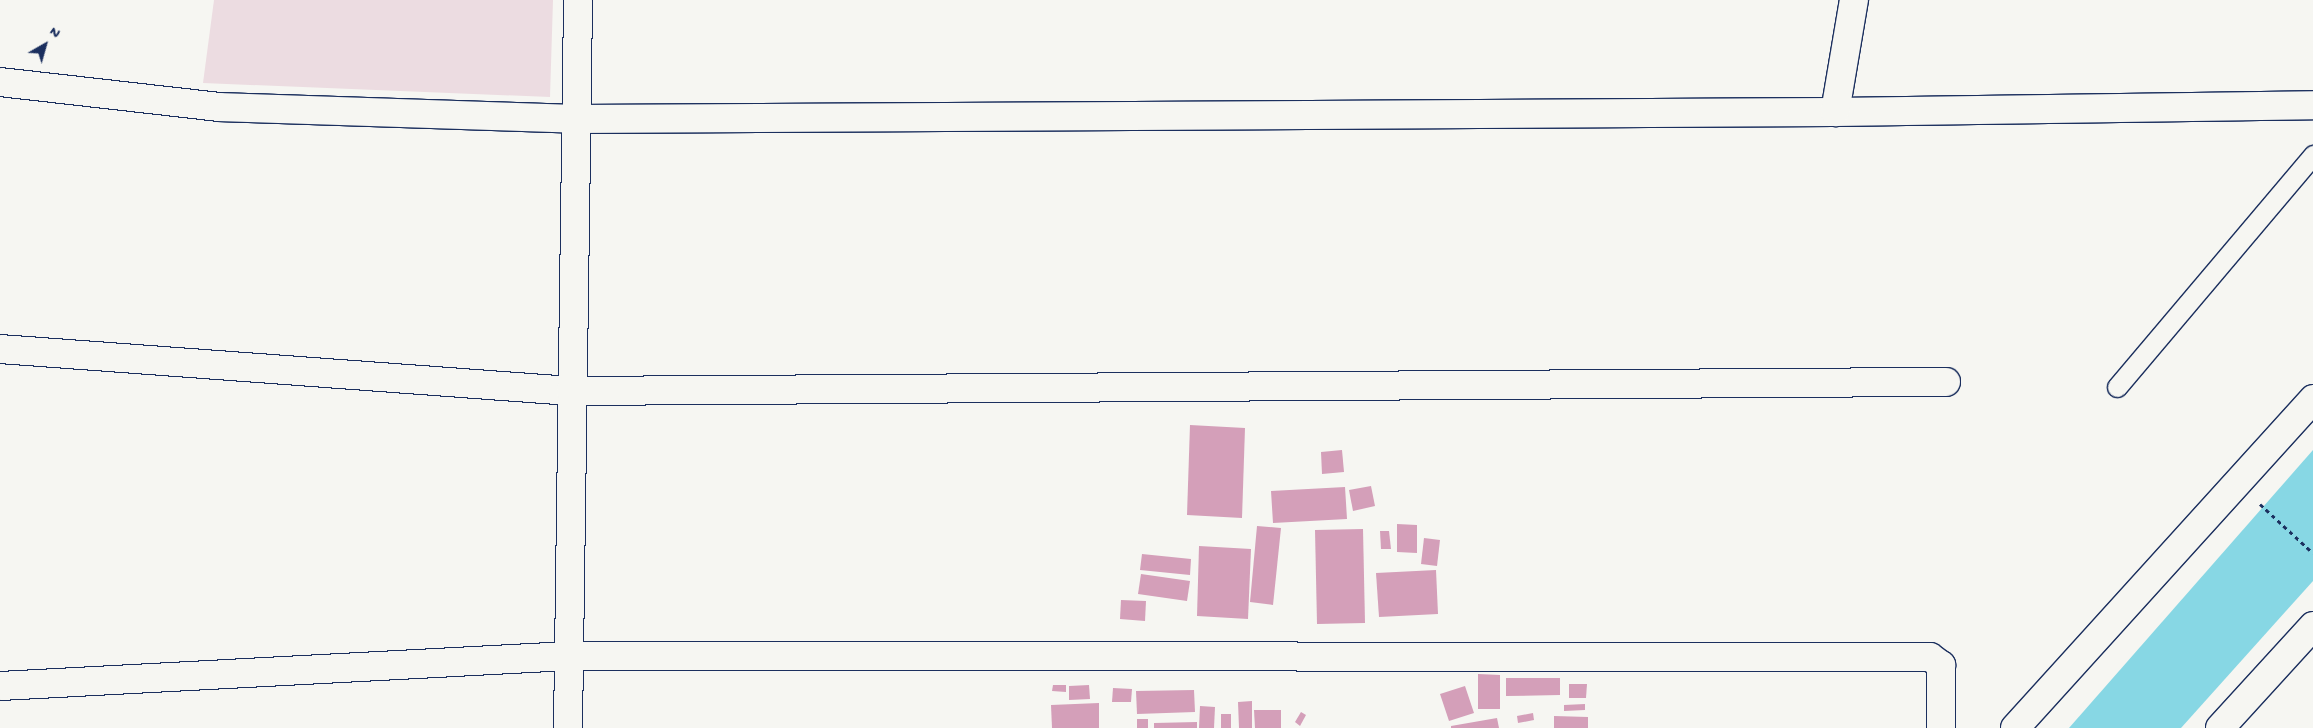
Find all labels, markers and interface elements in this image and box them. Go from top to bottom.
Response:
north arrow [20,20,70,70]
text: N [46,23,63,42]

